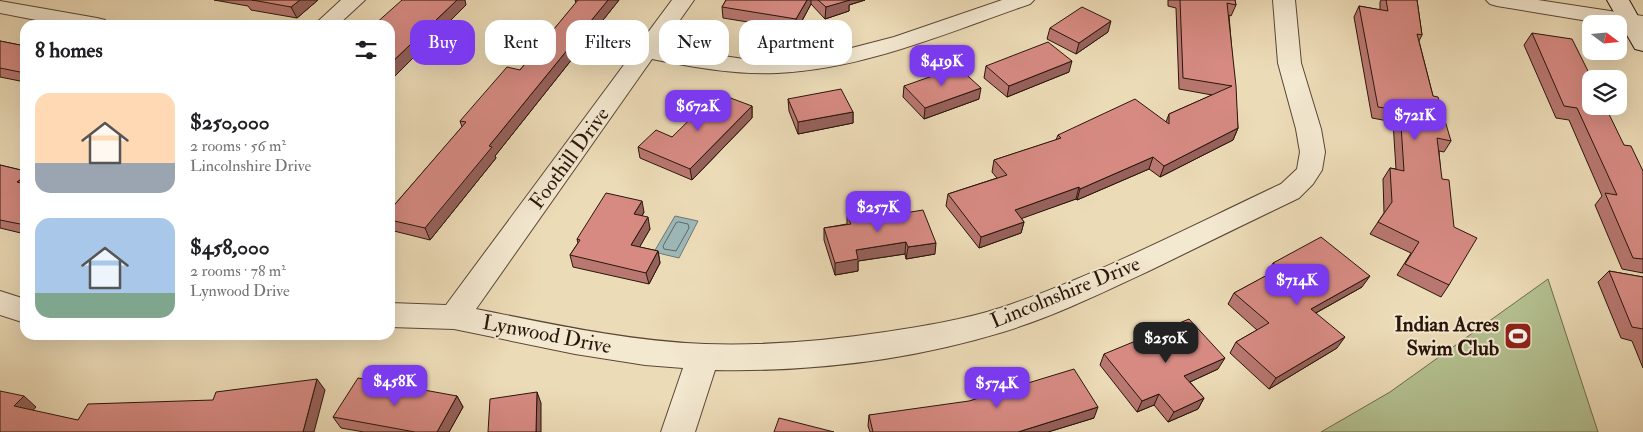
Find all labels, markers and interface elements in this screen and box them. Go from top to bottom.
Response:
north arrow [1582,15,1628,60]
map controls [1582,15,1627,115]
chip: Buy [410,20,475,65]
chip: Rent [485,20,556,65]
chip: Filters [566,20,649,65]
chip: New [659,20,729,65]
chip: Apartment [739,20,852,65]
icon: filters [352,36,380,64]
text: 8 homes [35,37,103,64]
pin: $419K [907,44,977,87]
text: $419K [921,51,963,71]
button: layers [1582,70,1627,115]
pin: $672K [663,90,733,132]
text: $672K [676,96,720,116]
pin: $721K [1380,98,1450,141]
street label: Foothill Drive [523,102,616,215]
text: $721K [1394,105,1436,125]
text: $250,000 [190,109,270,136]
icon: home [75,113,135,173]
text: 2 rooms · 56 m² [190,136,286,156]
text: Lincolnshire Drive [190,156,311,176]
pin: $257K [843,190,913,233]
text: $257K [857,197,899,217]
text: $458,000 [190,234,270,261]
icon: home [75,238,135,298]
street label: Lincolnshire Drive [986,250,1144,335]
text: 2 rooms · 78 m² [190,261,286,281]
pin: $714K [1262,264,1332,306]
text: $714K [1276,270,1318,290]
text: Lynwood Drive [190,281,290,301]
street label: Lynwood Drive [480,309,614,360]
place label: Indian Acres Swim Club [1394,311,1500,362]
sports icon: Indian Acres Swim Club [1503,321,1533,351]
pin: $250K [1131,322,1201,364]
text: $250K [1144,328,1188,348]
pin: $458K [360,364,430,407]
pin: $574K [962,366,1032,409]
text: $458K [373,371,417,391]
text: $574K [976,373,1018,393]

